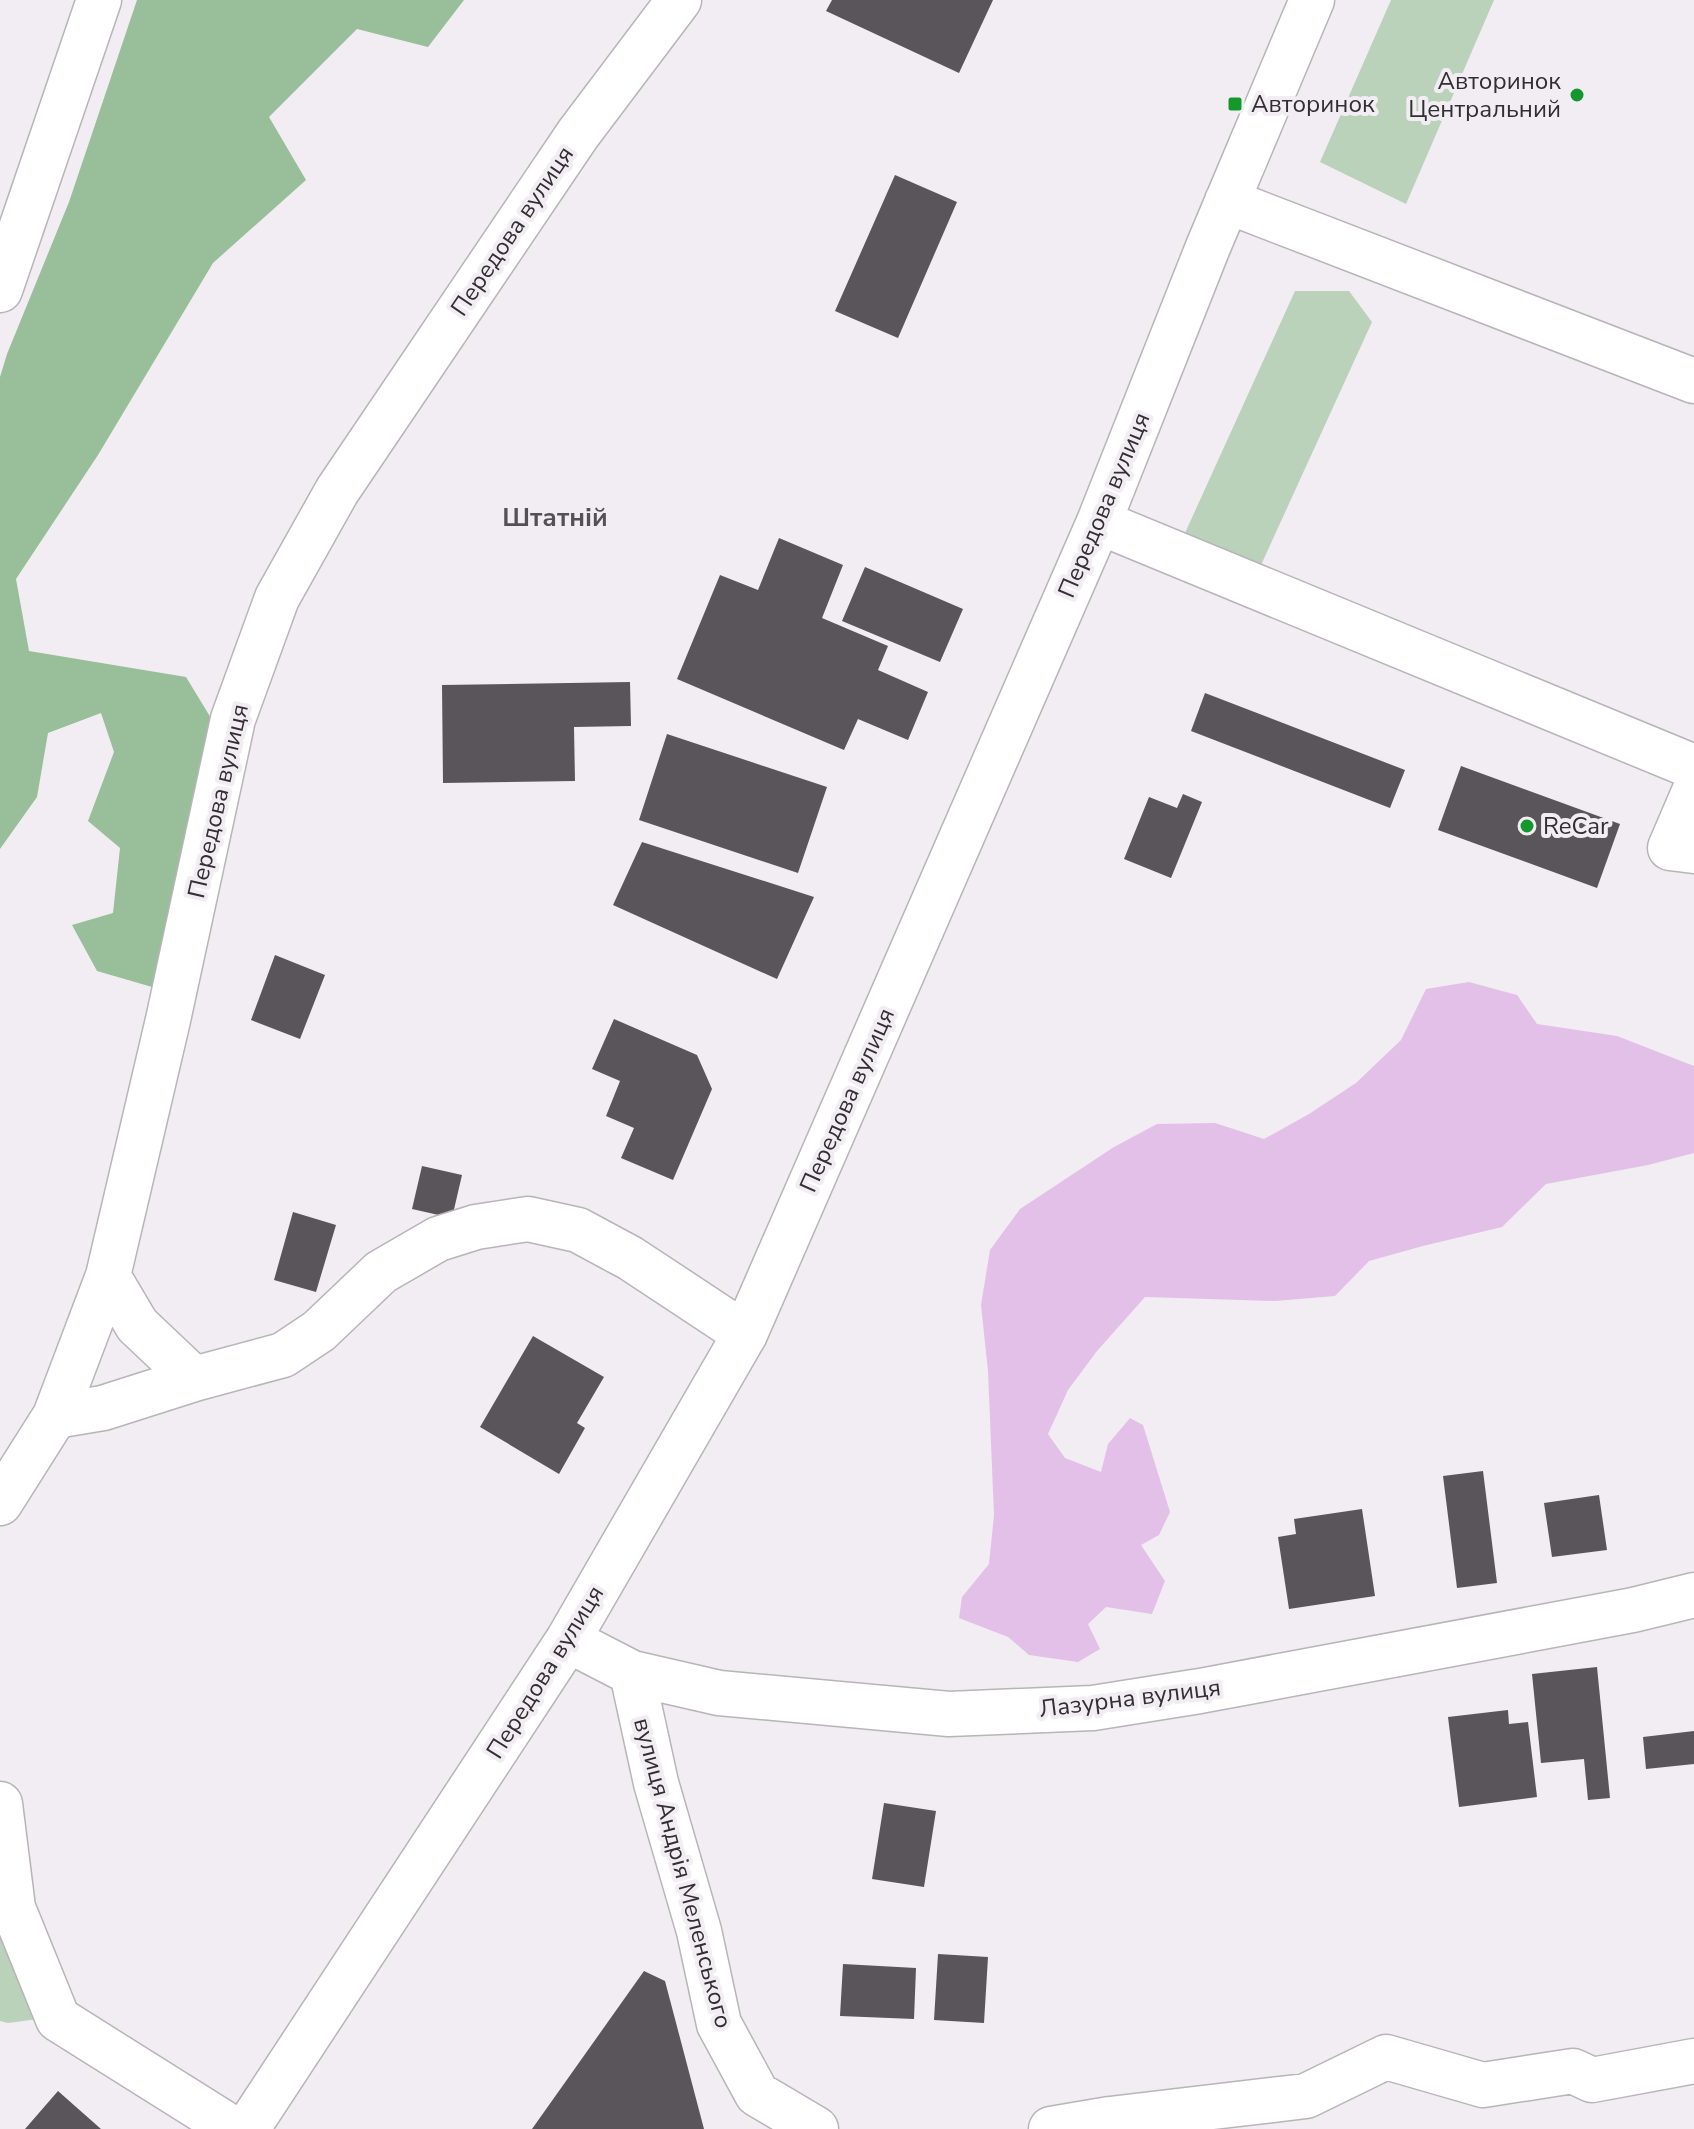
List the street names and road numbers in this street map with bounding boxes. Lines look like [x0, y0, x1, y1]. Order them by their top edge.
street label: Передова вулиця [443, 140, 581, 322]
street label: Передова вулиця [1050, 407, 1158, 603]
street label: Передова вулиця [180, 701, 256, 901]
street label: Передова вулиця [792, 1003, 902, 1197]
street label: Передова вулиця [479, 1579, 611, 1765]
street label: Лазурна вулиця [1037, 1671, 1223, 1725]
street label: вулиця Андрія Меленського [626, 1714, 740, 2032]

